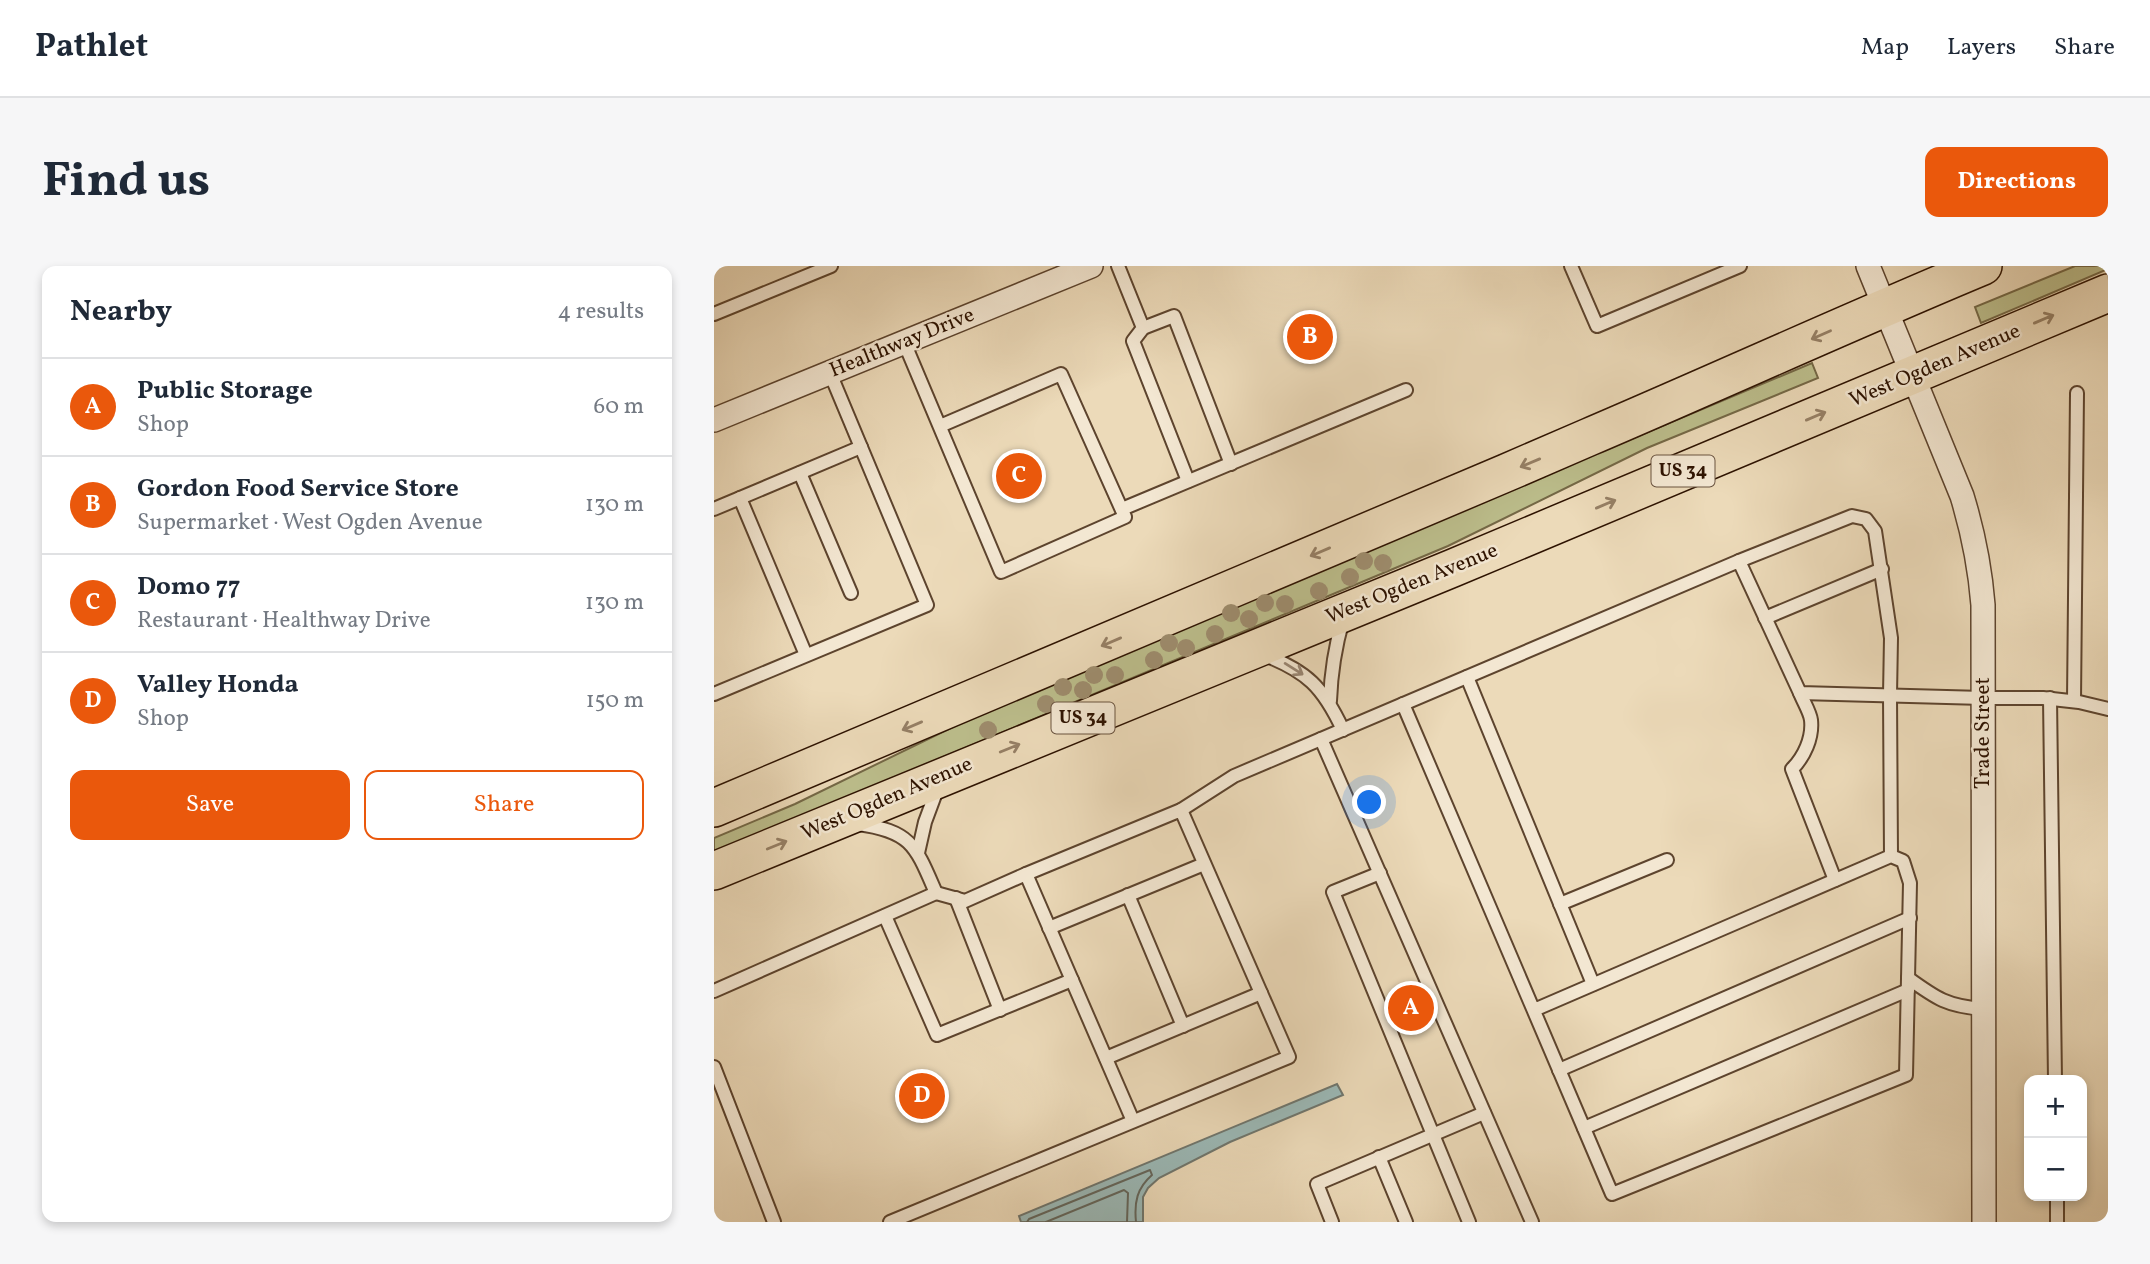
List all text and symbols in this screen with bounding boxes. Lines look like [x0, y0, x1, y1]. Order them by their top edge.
text: Pathlet [35, 25, 148, 71]
text: Map [1861, 31, 1909, 65]
text: Layers [1947, 31, 2016, 65]
text: Share [2054, 31, 2115, 65]
button: Directions [1925, 147, 2108, 217]
text: Find us [42, 148, 210, 217]
text: Nearby [70, 291, 172, 333]
text: 4 results [558, 296, 644, 328]
street label: Healthway Drive [825, 301, 979, 385]
pin: B [1287, 311, 1333, 363]
one-way arrow [2033, 312, 2055, 325]
street label: West Ogden Avenue [1845, 317, 2025, 415]
one-way arrow [1811, 329, 1832, 342]
text: Public Storage [137, 373, 313, 409]
text: A [85, 391, 101, 423]
text: 60 m [594, 391, 644, 423]
text: Shop [137, 409, 189, 441]
one-way arrow [1805, 409, 1826, 422]
pin: C [996, 450, 1042, 502]
road number: US 34 [1651, 456, 1714, 486]
one-way arrow [1519, 457, 1541, 470]
text: Gordon Food Service Store [137, 471, 459, 507]
text: B [85, 489, 101, 521]
text: 130 m [585, 489, 644, 521]
one-way arrow [1595, 496, 1616, 509]
text: Supermarket · West Ogden Avenue [137, 507, 483, 539]
street label: West Ogden Avenue [1322, 536, 1502, 632]
one-way arrow [1310, 546, 1332, 559]
text: Domo 77 [137, 569, 241, 605]
text: C [86, 587, 100, 619]
text: 130 m [585, 587, 644, 619]
text: Restaurant · Healthway Drive [137, 605, 431, 637]
one-way arrow [1101, 636, 1123, 649]
one-way arrow [1284, 661, 1303, 676]
text: Valley Honda [137, 667, 299, 703]
street label: Trade Street [1969, 677, 1998, 789]
text: D [85, 685, 101, 717]
text: 150 m [586, 685, 644, 717]
road number: US 34 [1052, 702, 1114, 733]
text: Shop [137, 703, 189, 735]
one-way arrow [901, 720, 923, 733]
one-way arrow [998, 741, 1020, 754]
street label: West Ogden Avenue [797, 750, 977, 848]
button: Save [70, 770, 350, 840]
button: Share [364, 770, 644, 840]
your location [1352, 785, 1386, 819]
one-way arrow [766, 837, 787, 850]
pin: A [1388, 982, 1434, 1034]
pin: D [899, 1070, 945, 1122]
map controls [2024, 1075, 2087, 1201]
button: + [2024, 1075, 2087, 1138]
button: − [2024, 1138, 2087, 1201]

